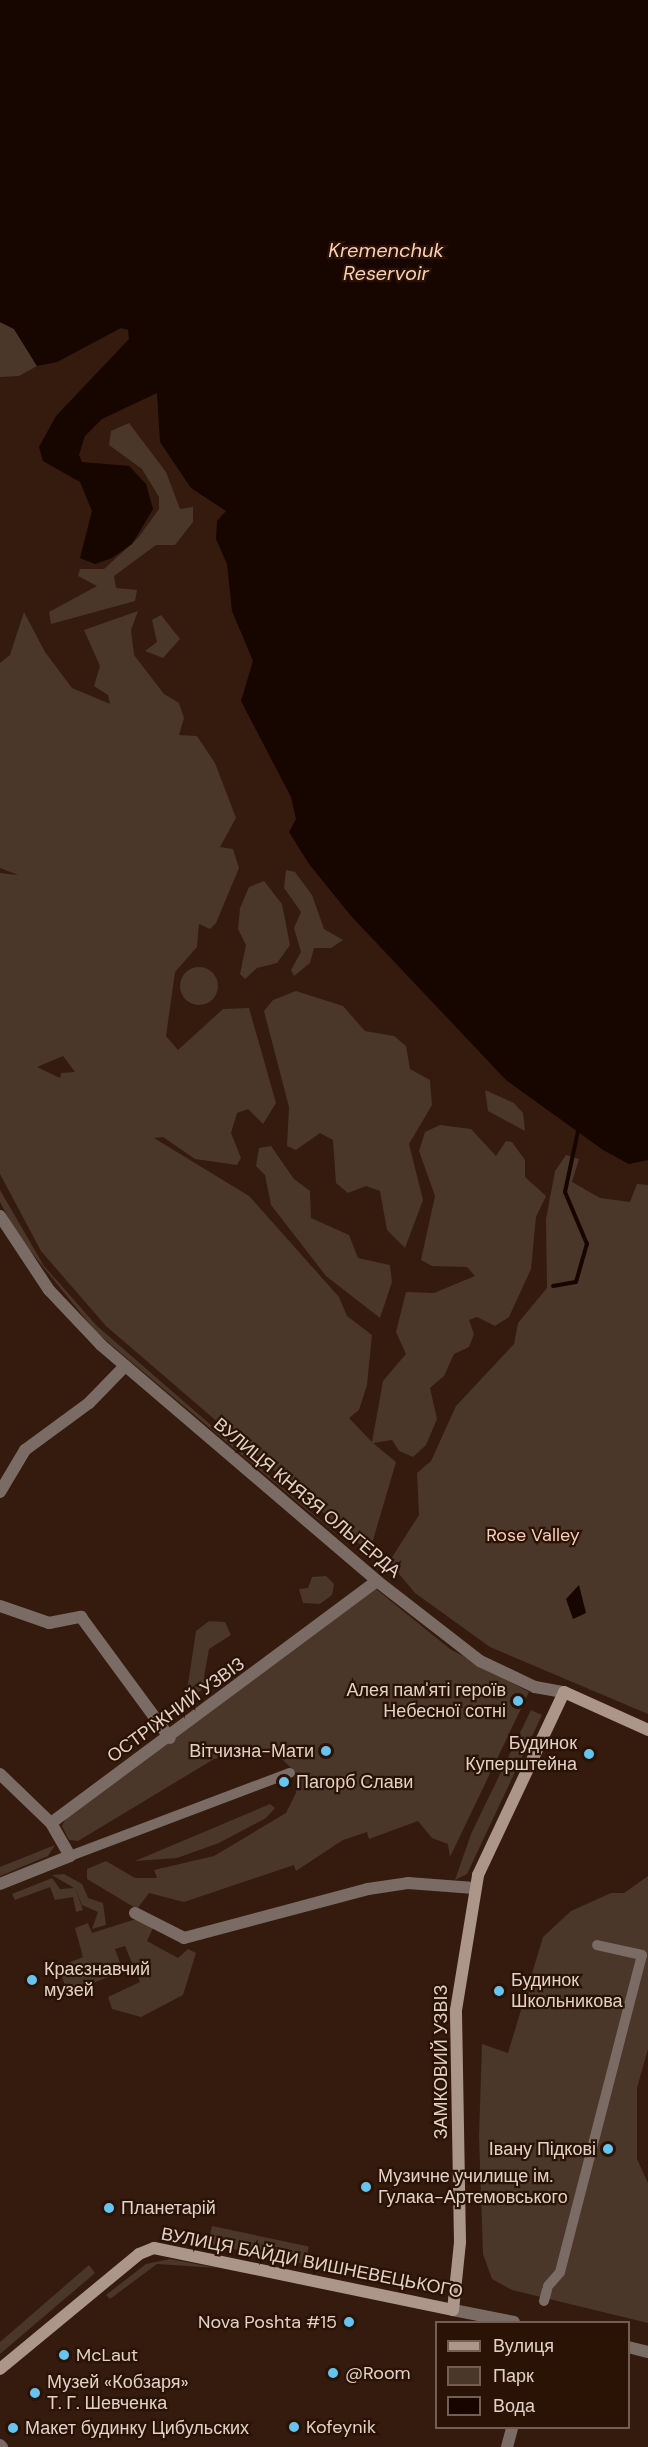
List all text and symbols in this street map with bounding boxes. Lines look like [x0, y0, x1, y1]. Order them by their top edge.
water label: Kremenchuk Reservoir [328, 239, 444, 286]
street label: ВУЛИЦЯ КНЯЗЯ ОЛЬГЕРДА [209, 1413, 405, 1583]
park label: Rose Valley [486, 1524, 580, 1546]
street label: ОСТРІЖНИЙ УЗВІЗ [103, 1653, 249, 1767]
place label: Алея пам'яті героїв Небесної сотні [346, 1680, 506, 1722]
marker: Алея пам'яті героїв Небесної сотні [511, 1694, 525, 1708]
place label: Будинок Куперштейна [465, 1733, 577, 1776]
place label: Вітчизна-Мати [189, 1740, 314, 1762]
marker: Вітчизна-Мати [319, 1744, 333, 1758]
marker: Будинок Куперштейна [582, 1747, 596, 1761]
place label: Пагорб Слави [296, 1771, 413, 1793]
marker: Пагорб Слави [277, 1775, 291, 1789]
place label: Краєзнавчий музей [44, 1959, 150, 2002]
place label: Будинок Школьникова [511, 1970, 623, 2012]
marker: Краєзнавчий музей [25, 1973, 39, 1987]
marker: Будинок Школьникова [492, 1984, 506, 1998]
street label: ЗАМКОВИЙ УЗВІЗ [430, 1985, 452, 2139]
place label: Івану Підкові [489, 2138, 596, 2160]
marker: Івану Підкові [601, 2142, 615, 2156]
place label: Музичне училище ім. Гулака-Артемовського [378, 2166, 568, 2208]
marker: Музичне училище ім. Гулака-Артемовського [359, 2180, 373, 2194]
place label: Планетарій [121, 2197, 216, 2219]
marker: Планетарій [102, 2201, 116, 2215]
street label: ВУЛИЦЯ БАЙДИ ВИШНЕВЕЦЬКОГО [159, 2223, 465, 2303]
place label: Nova Poshta #15 [198, 2311, 337, 2333]
marker: Nova Poshta #15 [342, 2315, 356, 2329]
legend [435, 2321, 630, 2429]
text: Вулиця [493, 2334, 554, 2358]
place label: McLaut [76, 2344, 138, 2366]
marker: McLaut [57, 2348, 71, 2362]
place label: @Room [345, 2362, 411, 2384]
text: Парк [493, 2364, 534, 2388]
marker: @Room [326, 2366, 340, 2380]
place label: Музей «Кобзаря» Т. Г. Шевченка [47, 2372, 189, 2414]
marker: Музей «Кобзаря» Т. Г. Шевченка [28, 2386, 42, 2400]
text: Вода [493, 2394, 535, 2418]
place label: Kofeynik [306, 2416, 376, 2438]
place label: Макет будинку Цибульских [25, 2417, 249, 2439]
marker: Kofeynik [287, 2420, 301, 2434]
marker: Макет будинку Цибульских [6, 2421, 20, 2435]

